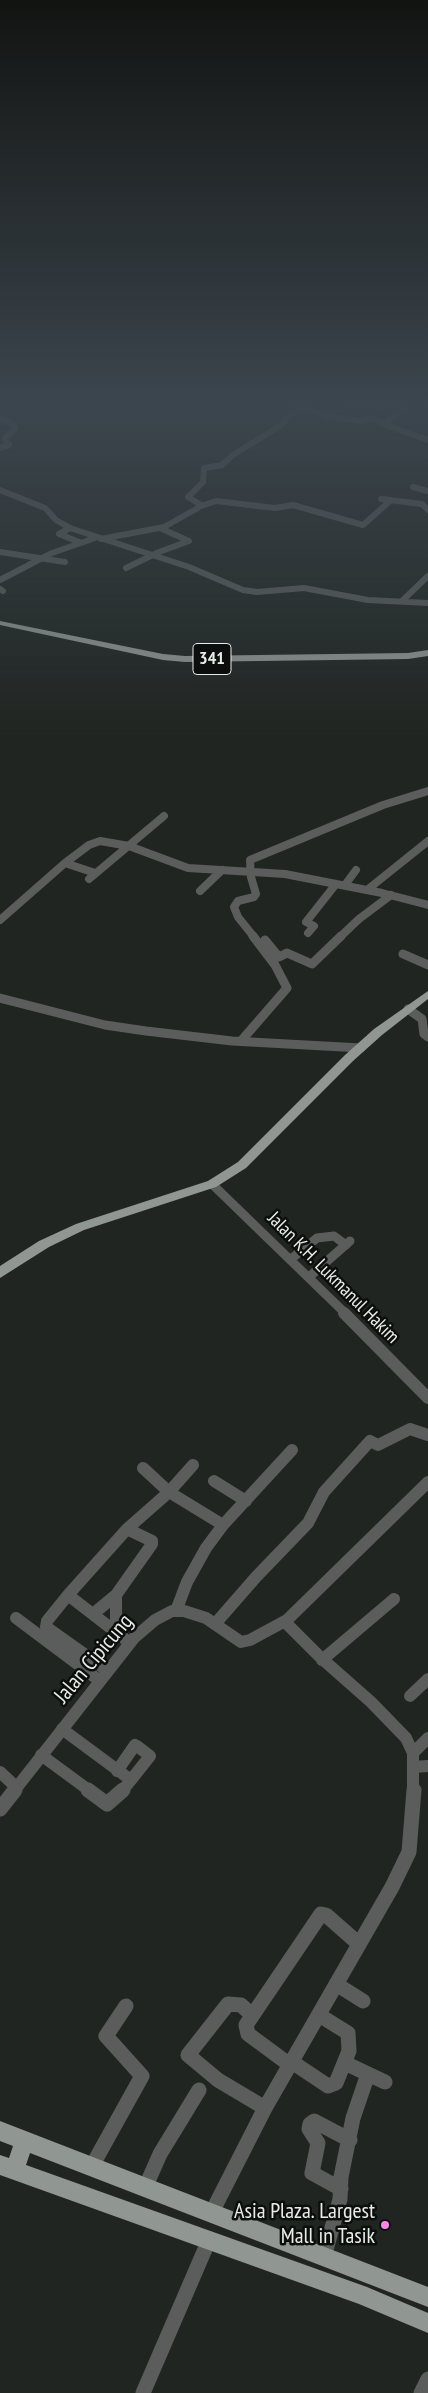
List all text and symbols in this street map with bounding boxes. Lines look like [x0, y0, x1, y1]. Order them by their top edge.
road number: 341 [193, 644, 231, 674]
street label: Jalan K.H. Lukmanul Hakim [262, 1207, 404, 1349]
street label: Jalan Cipicung [49, 1609, 139, 1709]
place label: Asia Plaza. Largest Mall in Tasik [234, 2199, 375, 2250]
marker: Asia Plaza. Largest Mall in Tasik [379, 2219, 391, 2231]

